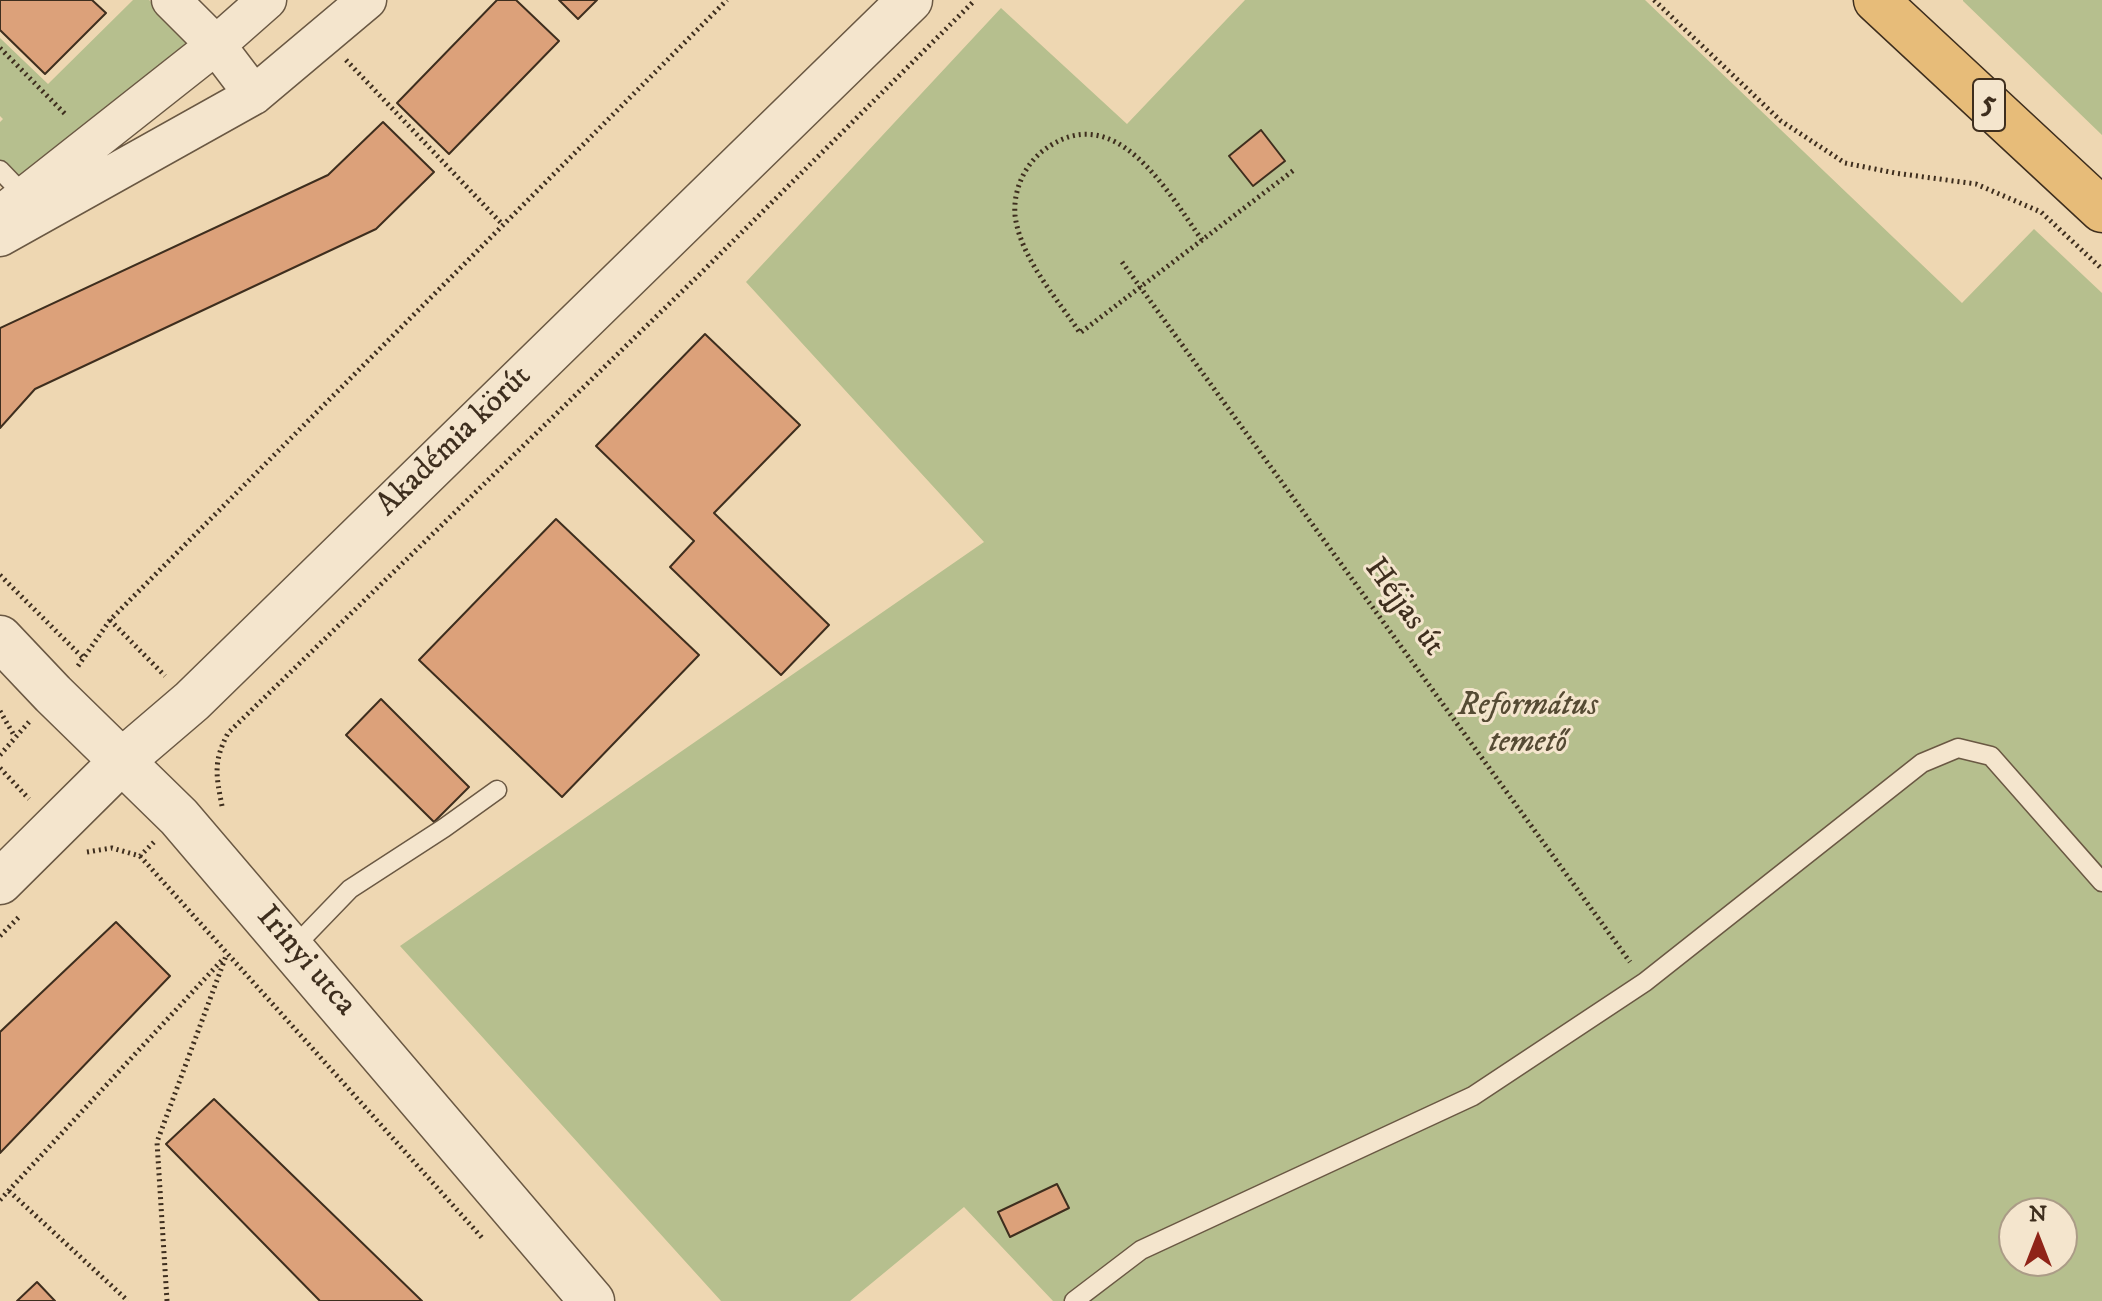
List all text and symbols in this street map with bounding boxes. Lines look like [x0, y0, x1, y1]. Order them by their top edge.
road number: 5 [1973, 79, 2005, 131]
street label: Akadémia körút [370, 359, 540, 525]
street label: Héjjas út [1355, 551, 1451, 665]
park label: Református temető [1458, 688, 1598, 763]
street label: Irinyi utca [247, 899, 363, 1025]
north arrow [1998, 1197, 2078, 1277]
text: N [2029, 1201, 2047, 1228]

